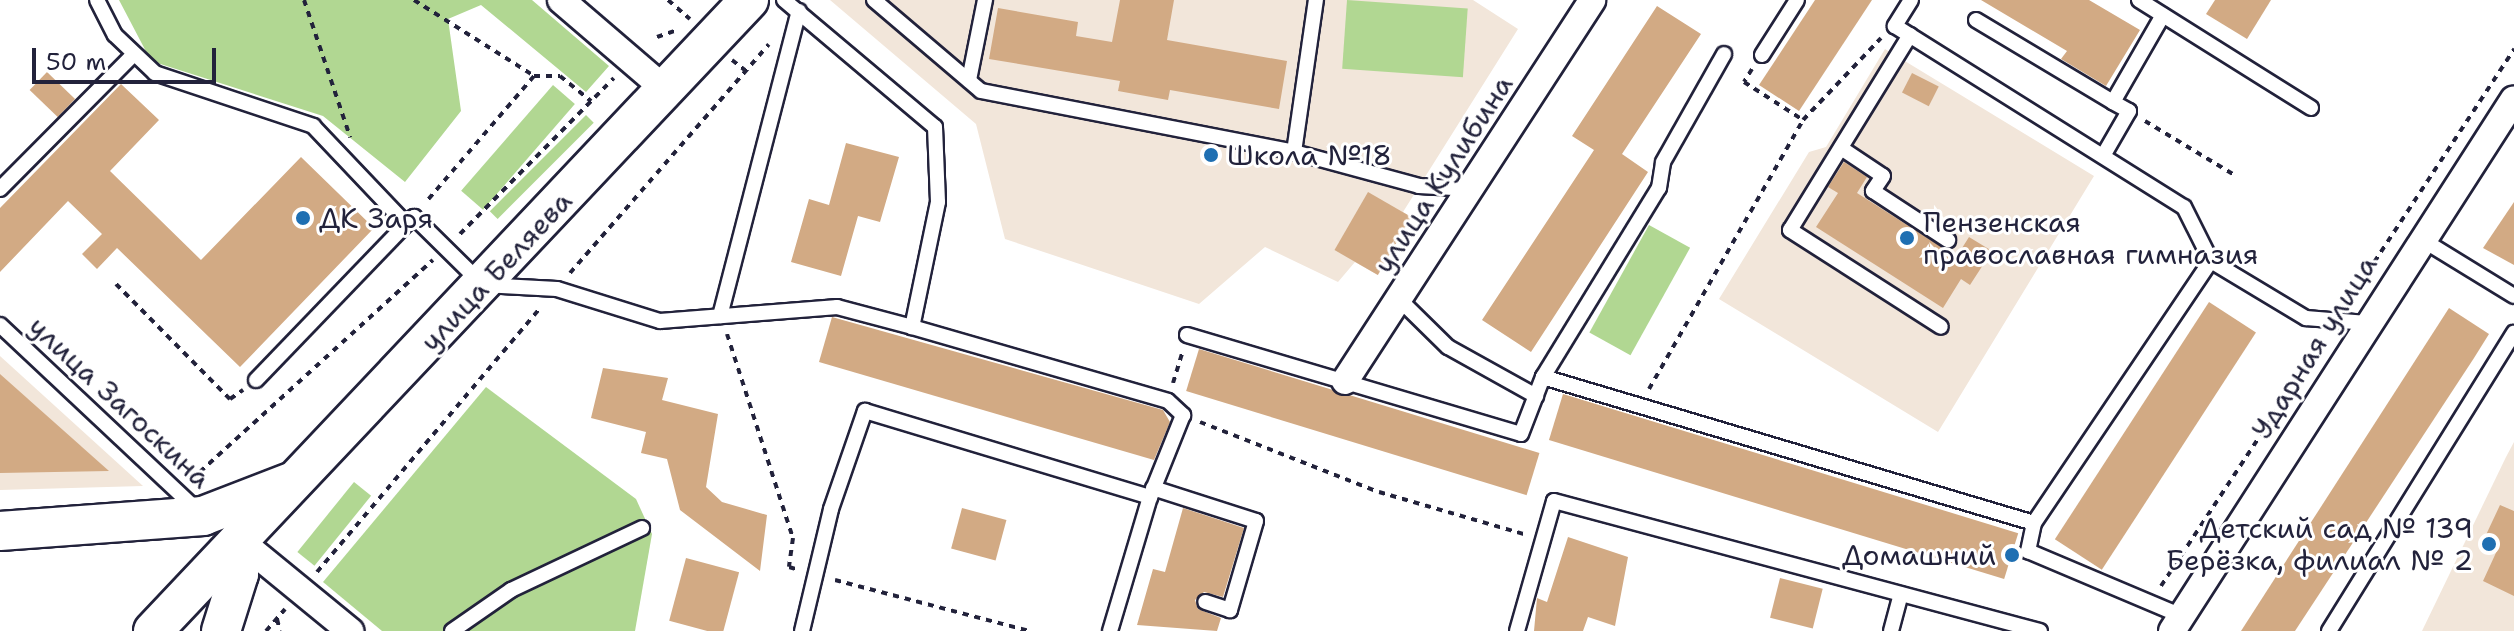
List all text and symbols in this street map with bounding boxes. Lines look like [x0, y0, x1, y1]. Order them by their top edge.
scale bar [36, 32, 220, 82]
text: 50 m [46, 46, 106, 78]
street label: улица Кулибина [1366, 69, 1520, 279]
place label: Школа №18 [1227, 138, 1392, 172]
marker: Школа №18 [1202, 146, 1220, 164]
street label: улица Беляева [413, 184, 579, 358]
place label: ДК Заря [319, 201, 433, 235]
place label: Пензенская православная гимназия [1923, 205, 2258, 271]
marker: ДК Заря [294, 209, 312, 227]
marker: Пензенская православная гимназия [1898, 229, 1916, 247]
street label: Ударная улица [2244, 249, 2384, 445]
street label: улица Загоскина [22, 309, 218, 495]
place label: Детский сад № 139 Берёзка, филиал № 2 [2166, 511, 2473, 577]
marker: Детский сад № 139 Берёзка, филиал № 2 [2480, 535, 2498, 553]
place label: Домашний [1842, 538, 1996, 572]
marker: Домашний [2003, 546, 2021, 564]

